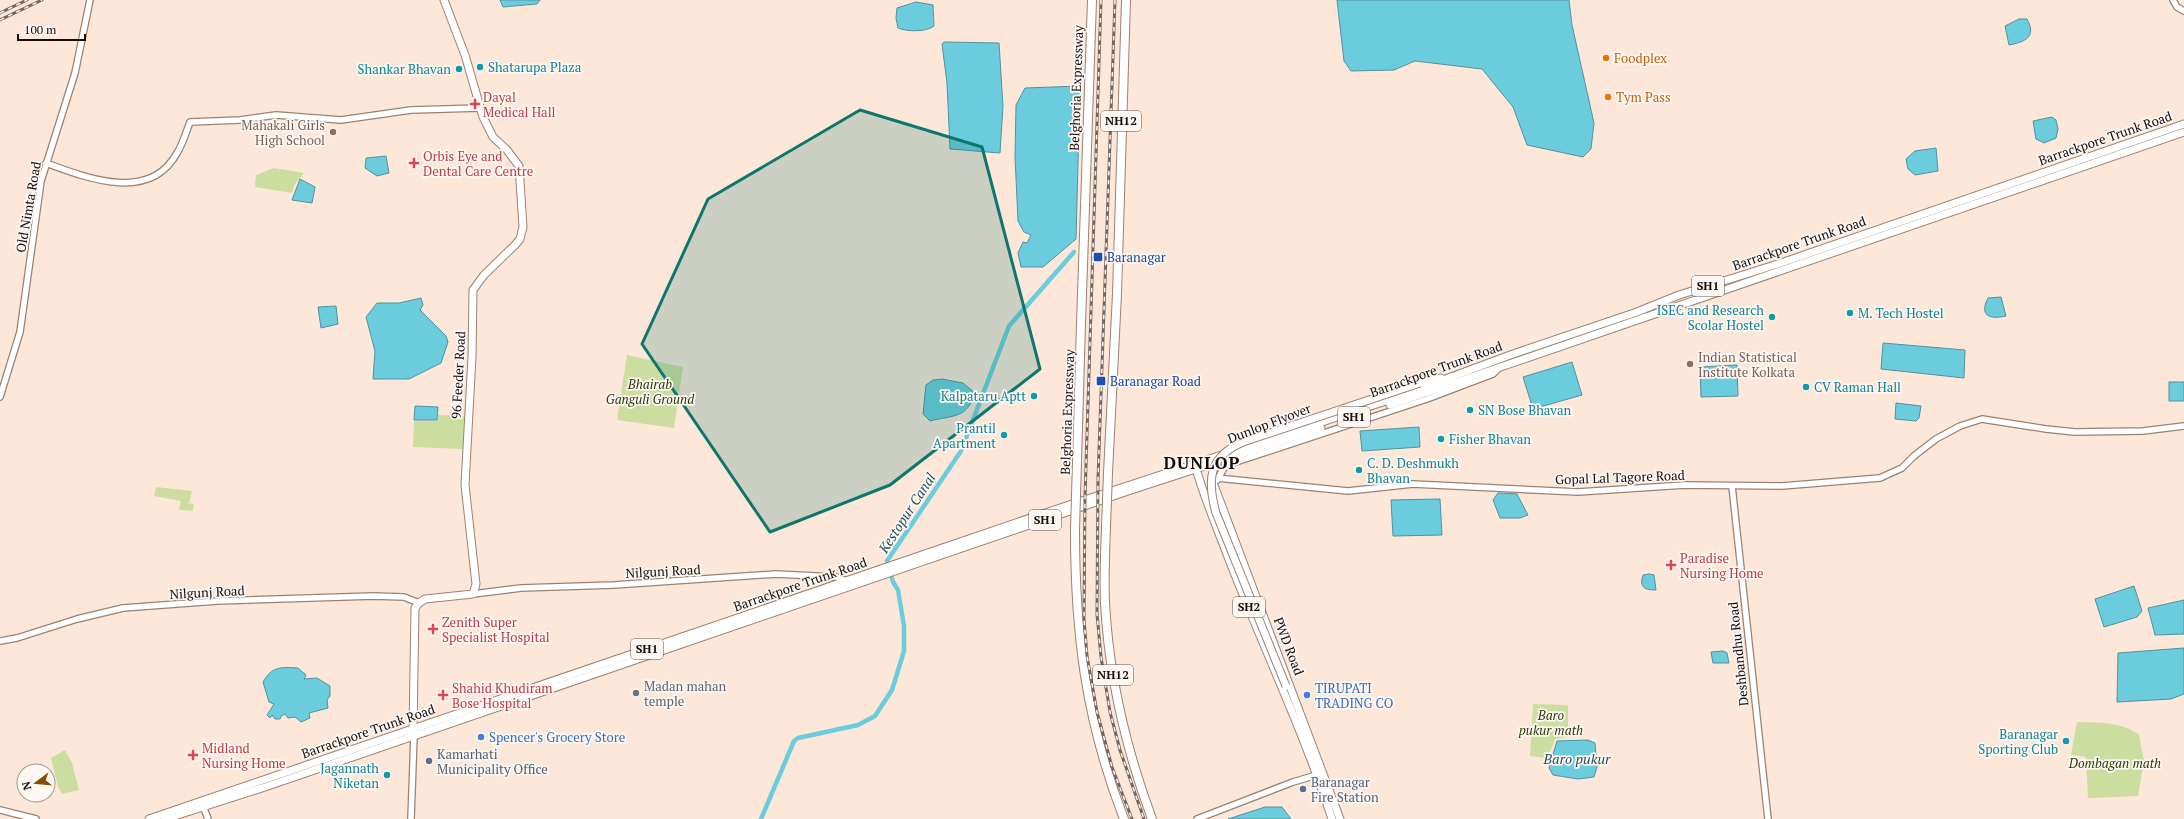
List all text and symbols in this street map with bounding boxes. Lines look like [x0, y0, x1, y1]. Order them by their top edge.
scale bar [18, 16, 85, 42]
text: 100 m [24, 22, 57, 37]
street label: Belghoria Expressway [1065, 24, 1087, 151]
place label: Foodplex [1614, 49, 1667, 67]
marker: Foodplex [1601, 53, 1611, 63]
place label: Shatarupa Plaza [488, 58, 582, 76]
place label: Shankar Bhavan [358, 60, 451, 78]
marker: Shatarupa Plaza [475, 62, 485, 72]
marker: Shankar Bhavan [454, 64, 464, 74]
place label: Dayal Medical Hall [483, 88, 556, 121]
place label: Tym Pass [1616, 88, 1671, 106]
marker: Tym Pass [1603, 92, 1613, 102]
marker: Dayal Medical Hall [470, 99, 480, 109]
street label: Barrackpore Trunk Road [2036, 107, 2174, 169]
road number: NH12 [1101, 111, 1141, 131]
place label: Mahakali Girls High School [241, 116, 325, 149]
marker: Mahakali Girls High School [328, 127, 338, 137]
place label: Orbis Eye and Dental Care Centre [423, 147, 533, 180]
marker: Orbis Eye and Dental Care Centre [408, 157, 420, 169]
street label: Old Nimta Road [11, 160, 45, 254]
street label: Barrackpore Trunk Road [1730, 212, 1868, 274]
place label: Baranagar [1107, 248, 1166, 266]
marker: Baranagar [1092, 251, 1104, 263]
road number: SH1 [1692, 276, 1724, 296]
place label: ISEC and Research Scolar Hostel [1657, 301, 1764, 334]
place label: M. Tech Hostel [1858, 304, 1944, 322]
marker: M. Tech Hostel [1845, 308, 1855, 318]
marker: ISEC and Research Scolar Hostel [1767, 312, 1777, 322]
street label: 96 Feeder Road [447, 331, 469, 419]
street label: Barrackpore Trunk Road [1367, 337, 1505, 401]
street label: Belghoria Expressway [1056, 348, 1078, 475]
place label: Indian Statistical Institute Kolkata [1698, 348, 1797, 381]
marker: Indian Statistical Institute Kolkata [1685, 359, 1695, 369]
place label: Baranagar Road [1110, 372, 1201, 390]
park label: Bhairab Ganguli Ground [606, 375, 695, 408]
marker: Baranagar Road [1095, 375, 1107, 387]
place label: CV Raman Hall [1814, 378, 1901, 396]
marker: CV Raman Hall [1801, 382, 1811, 392]
place label: Kalpataru Aptt [941, 387, 1026, 405]
marker: Kalpataru Aptt [1029, 391, 1039, 401]
street label: Dunlop Flyover [1225, 399, 1313, 447]
place label: SN Bose Bhavan [1478, 401, 1572, 419]
marker: SN Bose Bhavan [1465, 405, 1475, 415]
road number: SH1 [1338, 407, 1370, 427]
place label: Prantil Apartment [933, 419, 996, 452]
marker: Prantil Apartment [999, 430, 1009, 440]
place label: Fisher Bhavan [1449, 430, 1531, 448]
marker: Fisher Bhavan [1436, 434, 1446, 444]
district label: DUNLOP [1164, 451, 1240, 474]
place label: C. D. Deshmukh Bhavan [1367, 454, 1459, 487]
marker: C. D. Deshmukh Bhavan [1354, 465, 1364, 475]
street label: Gopal Lal Tagore Road [1555, 466, 1685, 488]
water label: Kestopur Canal [873, 469, 940, 557]
road number: SH1 [1029, 510, 1061, 530]
place label: Paradise Nursing Home [1680, 549, 1764, 582]
street label: Barrackpore Trunk Road [731, 553, 869, 615]
marker: Paradise Nursing Home [1665, 559, 1677, 571]
street label: Nilgunj Road [625, 560, 701, 582]
street label: Nilgunj Road [169, 581, 245, 603]
road number: SH2 [1233, 597, 1265, 617]
street label: Deshbandhu Road [1724, 601, 1752, 707]
place label: Zenith Super Specialist Hospital [442, 613, 550, 646]
street label: PWD Road [1270, 614, 1308, 678]
marker: Zenith Super Specialist Hospital [427, 623, 439, 635]
road number: SH1 [631, 639, 663, 659]
road number: NH12 [1093, 665, 1133, 685]
place label: Madan mahan temple [644, 677, 726, 710]
place label: Shahid Khudiram Bose Hospital [452, 679, 552, 712]
place label: TIRUPATI TRADING CO [1315, 679, 1393, 712]
marker: Madan mahan temple [631, 688, 641, 698]
marker: Shahid Khudiram Bose Hospital [437, 689, 449, 701]
marker: TIRUPATI TRADING CO [1302, 690, 1312, 700]
street label: Barrackpore Trunk Road [299, 700, 437, 762]
park label: Baro pukur math [1519, 706, 1583, 739]
place label: Baranagar Sporting Club [1978, 725, 2058, 758]
place label: Spencer's Grocery Store [489, 728, 625, 746]
marker: Spencer's Grocery Store [476, 732, 486, 742]
marker: Baranagar Sporting Club [2061, 736, 2071, 746]
place label: Midland Nursing Home [202, 739, 286, 772]
place label: Kamarhati Municipality Office [437, 745, 548, 778]
marker: Midland Nursing Home [187, 749, 199, 761]
water label: Baro pukur [1543, 749, 1611, 768]
park label: Dombagan math [2068, 754, 2161, 772]
marker: Kamarhati Municipality Office [424, 756, 434, 766]
place label: Jagannath Niketan [320, 759, 379, 792]
north arrow [16, 763, 56, 803]
marker: Jagannath Niketan [382, 770, 392, 780]
place label: Baranagar Fire Station [1311, 773, 1379, 806]
text: N [18, 779, 34, 792]
marker: Baranagar Fire Station [1298, 784, 1308, 794]

